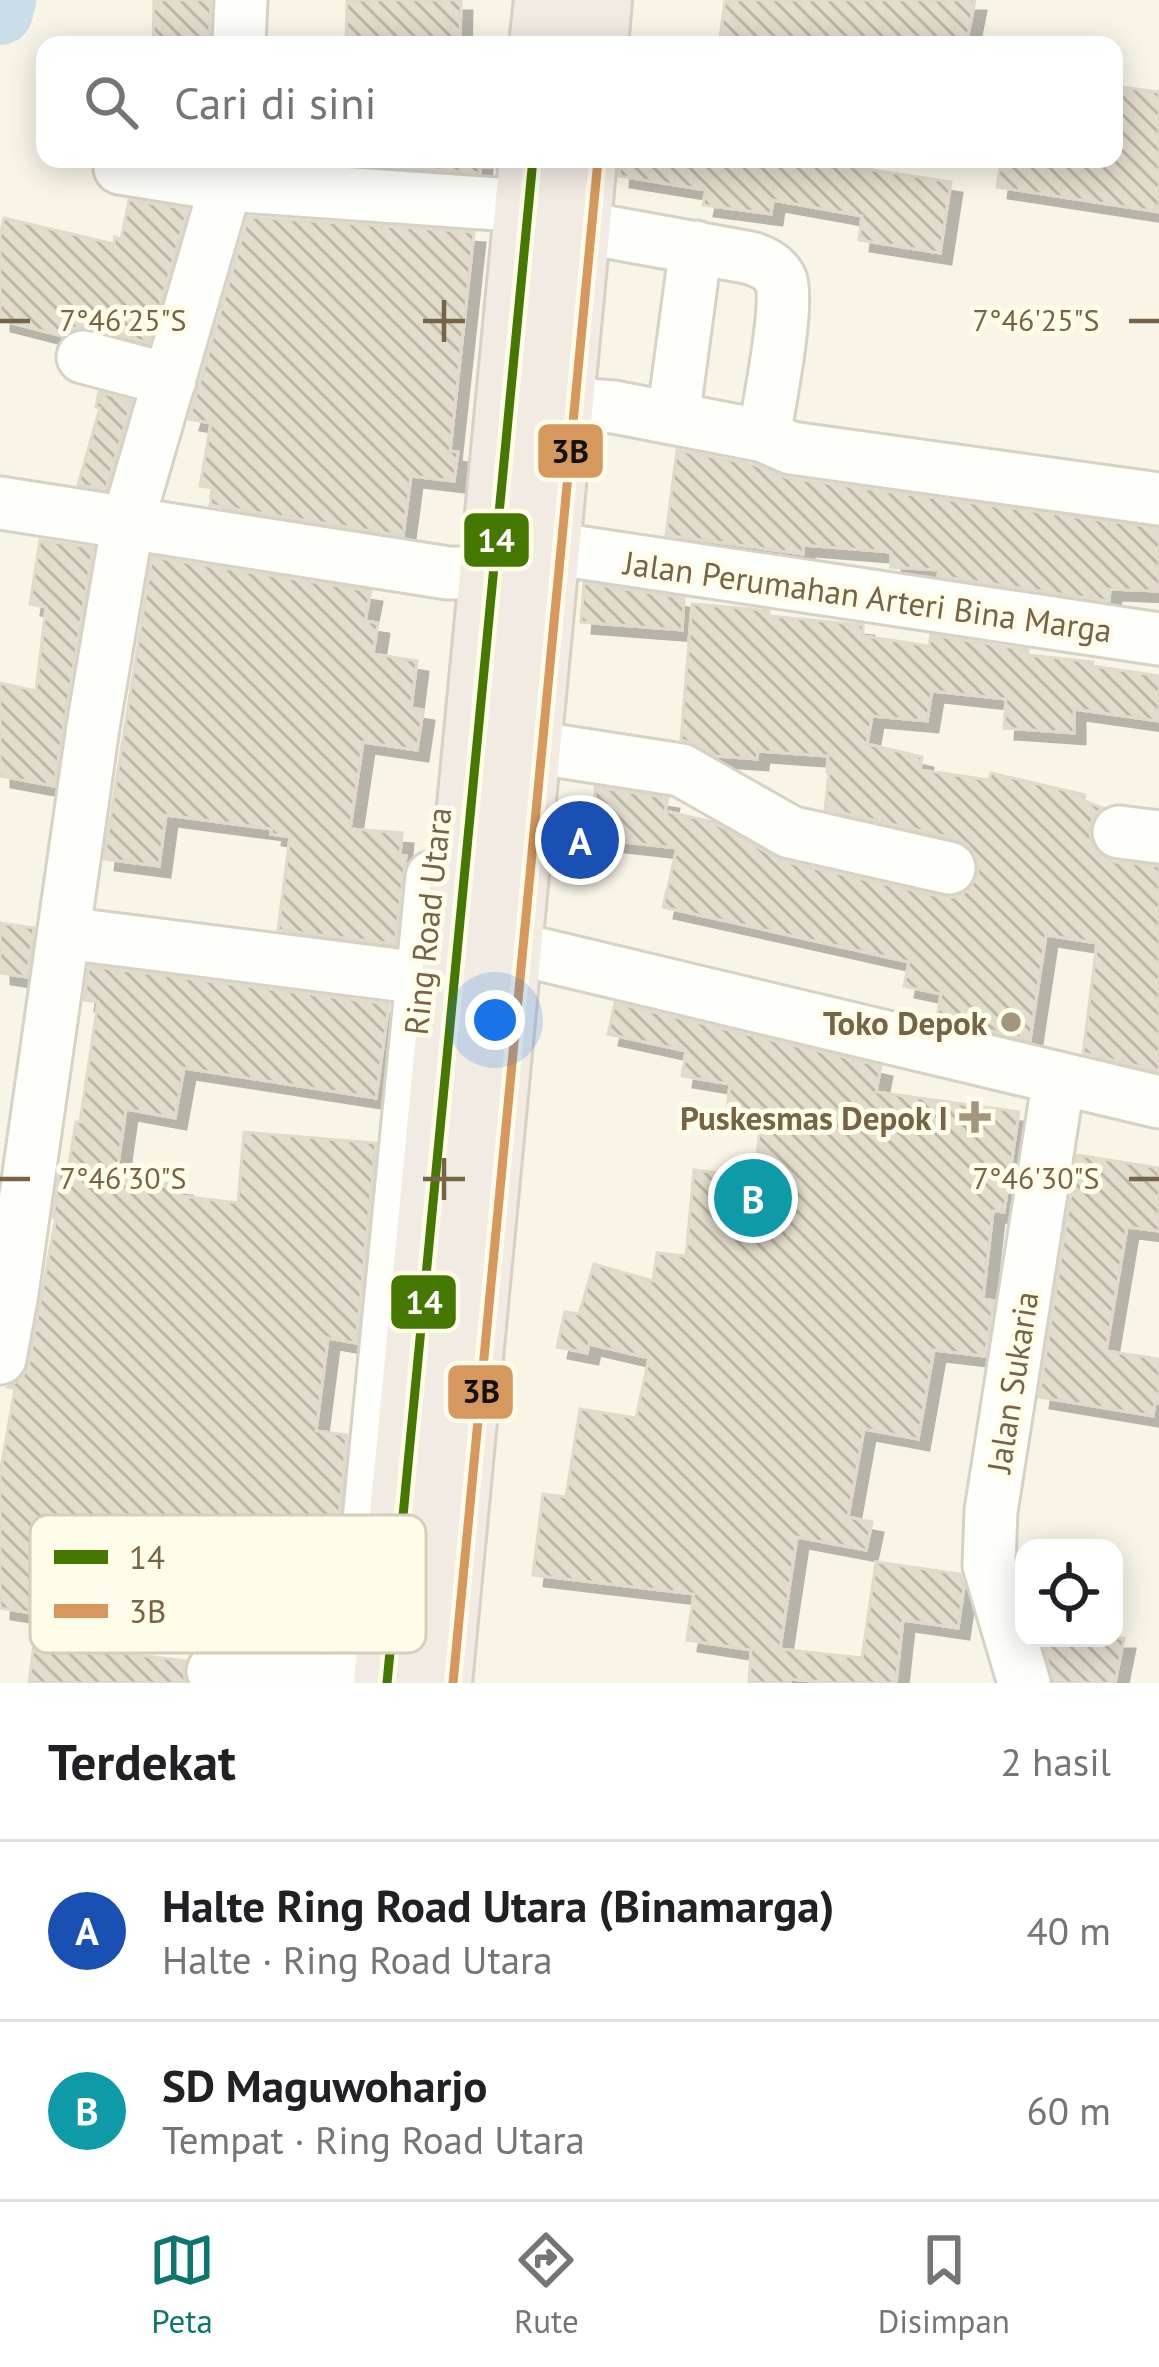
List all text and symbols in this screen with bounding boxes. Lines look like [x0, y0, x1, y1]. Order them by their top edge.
search box [36, 36, 1123, 168]
icon: search [78, 69, 144, 135]
text: Cari di sini [174, 73, 377, 131]
text: 7°46'25"S [59, 300, 187, 339]
text: 7°46'25"S [972, 300, 1100, 339]
line badge: 3B [536, 422, 605, 480]
text: 3B [551, 429, 589, 472]
line badge: 14 [462, 511, 531, 569]
text: 14 [477, 518, 515, 561]
street label: Jalan Perumahan Arteri Bina Marga [619, 540, 1115, 652]
pin: A [541, 795, 619, 885]
street label: Ring Road Utara [394, 805, 460, 1037]
your location [465, 990, 525, 1050]
place label: Toko Depok [823, 1001, 988, 1044]
marker: Toko Depok [998, 1009, 1024, 1035]
place label: Puskesmas Depok I [680, 1096, 948, 1139]
marker: Puskesmas Depok I [959, 1101, 991, 1133]
pin: B [714, 1153, 792, 1243]
text: 7°46'30"S [59, 1158, 187, 1197]
text: 7°46'30"S [972, 1158, 1100, 1197]
line badge: 14 [389, 1273, 458, 1331]
text: 14 [405, 1280, 443, 1323]
street label: Jalan Sukaria [976, 1288, 1048, 1478]
line badge: 3B [446, 1363, 515, 1421]
text: 3B [462, 1369, 500, 1412]
legend [30, 1515, 426, 1653]
text: 14 [129, 1535, 165, 1578]
map controls [1015, 1539, 1123, 1647]
button: locate [1015, 1539, 1123, 1647]
text: 3B [129, 1589, 166, 1632]
text: Terdekat [48, 1728, 236, 1794]
text: 2 hasil [1000, 1736, 1111, 1787]
text: Halte Ring Road Utara (Binamarga) [162, 1876, 834, 1934]
text: A [75, 1905, 99, 1956]
text: 40 m [1026, 1905, 1111, 1956]
text: Halte · Ring Road Utara [162, 1934, 553, 1985]
text: SD Maguwoharjo [162, 2056, 488, 2114]
text: B [75, 2085, 99, 2136]
text: 60 m [1026, 2085, 1111, 2136]
text: Tempat · Ring Road Utara [162, 2114, 585, 2165]
tab: Peta [149, 2227, 215, 2342]
tab: Rute [513, 2227, 579, 2342]
tab: Disimpan [878, 2227, 1010, 2342]

